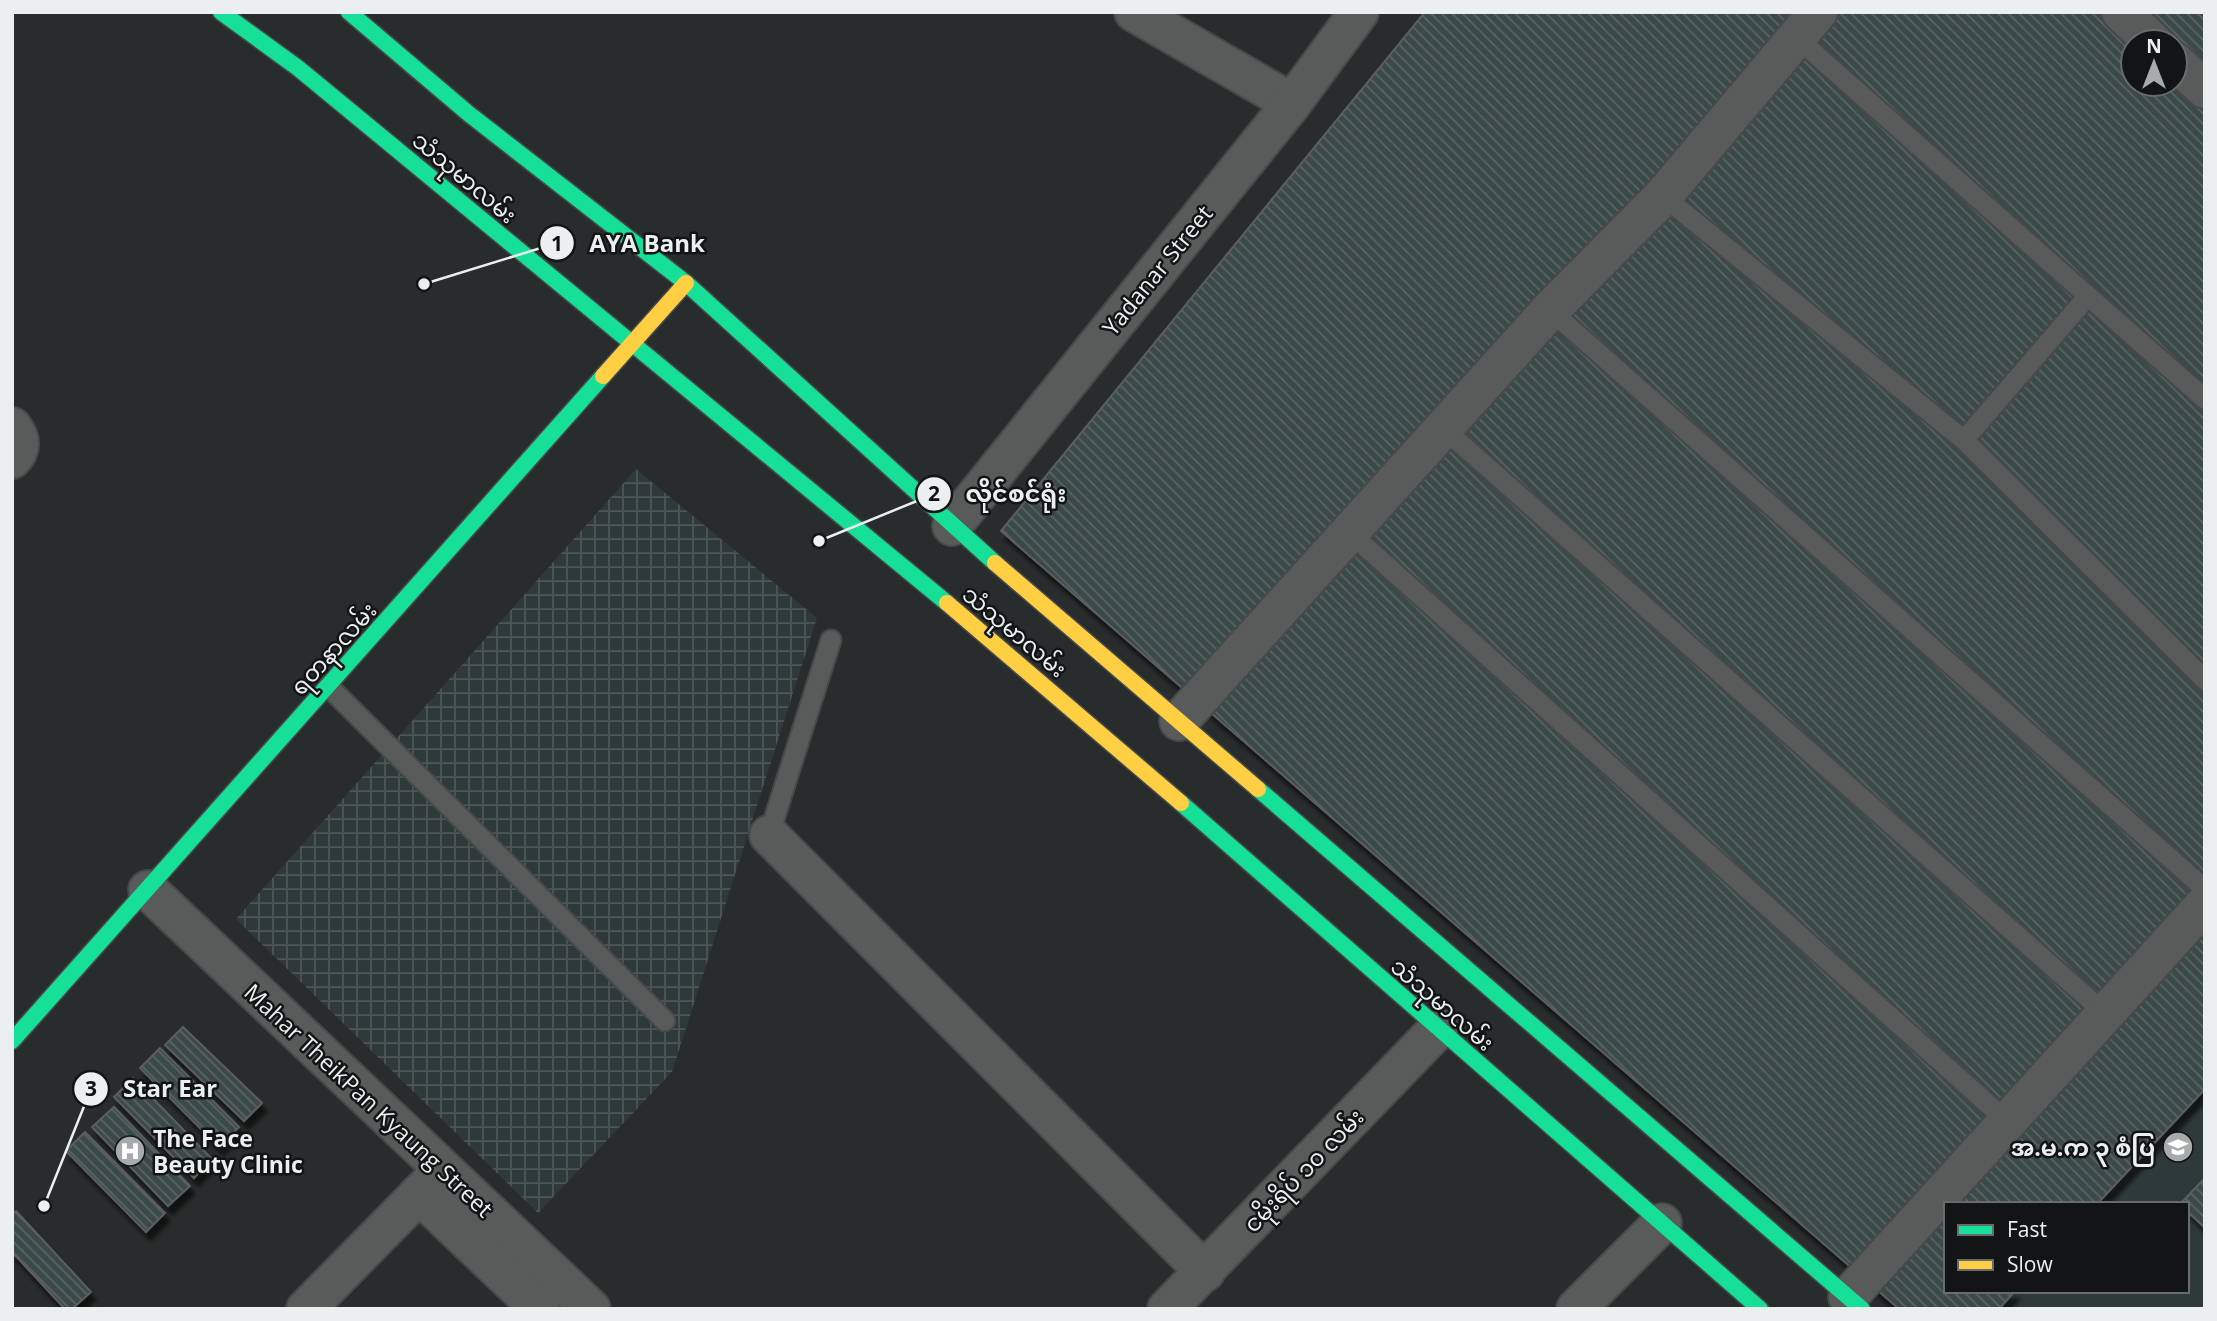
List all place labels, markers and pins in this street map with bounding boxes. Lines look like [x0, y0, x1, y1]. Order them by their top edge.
callout: AYA Bank [540, 221, 719, 266]
callout: လိုင်စင်ရုံး [916, 471, 1080, 516]
callout: Star Ear [74, 1066, 231, 1111]
place label: The Face Beauty Clinic [153, 1122, 303, 1180]
school or university icon: အ.မ.က ၃ စံပြ [2161, 1130, 2195, 1164]
place label: အ.မ.က ၃ စံပြ [2011, 1131, 2155, 1167]
hospital icon: The Face Beauty Clinic [113, 1134, 147, 1168]

